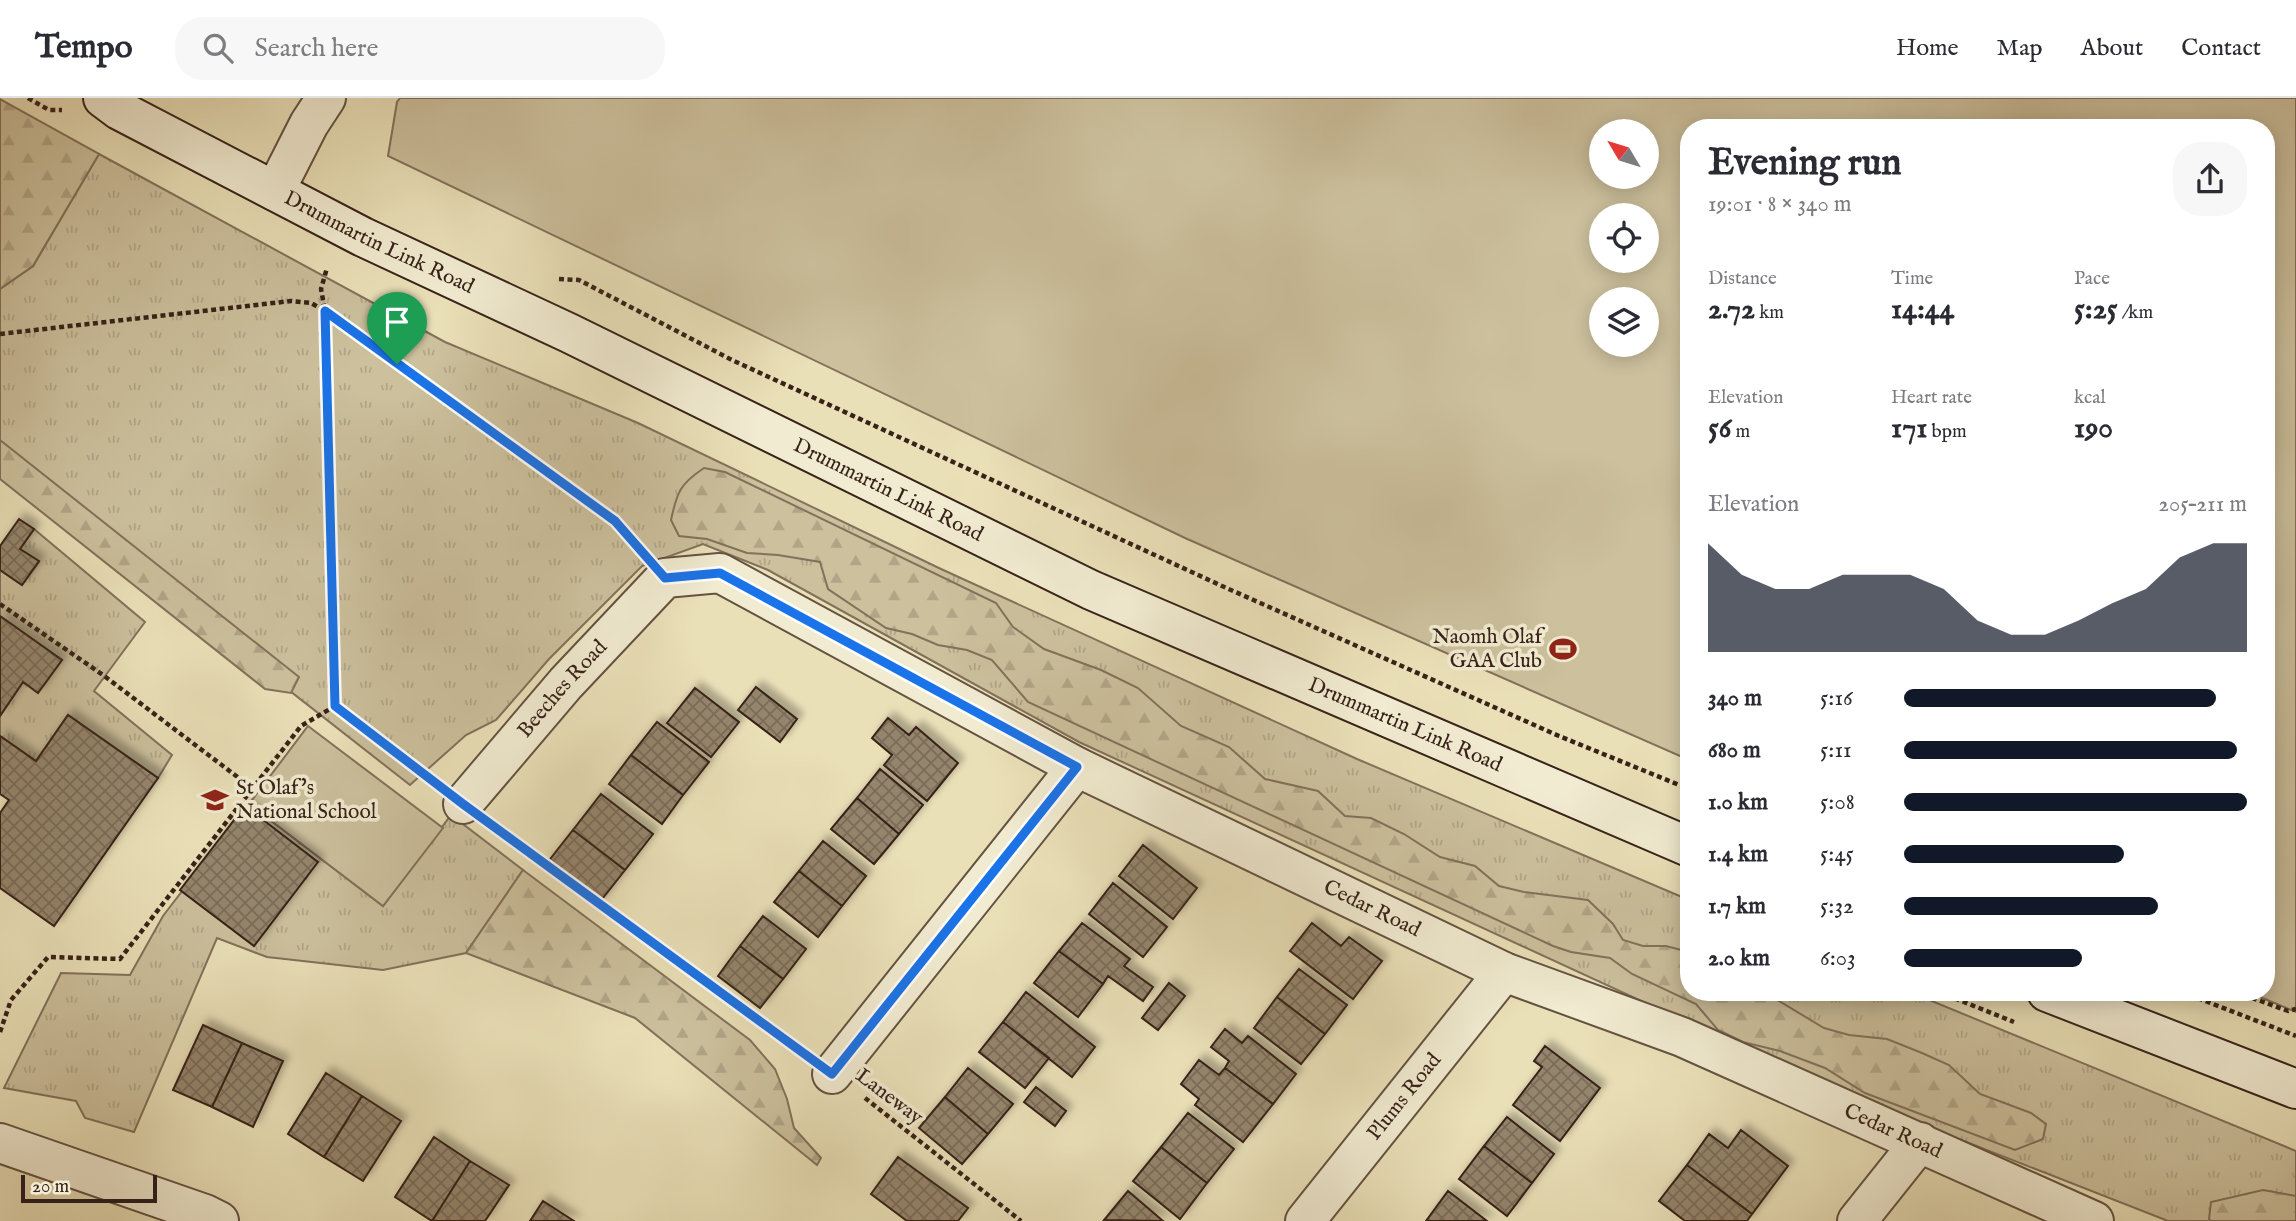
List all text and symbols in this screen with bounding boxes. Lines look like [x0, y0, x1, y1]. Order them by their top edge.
search box [175, 17, 665, 80]
text: Tempo [35, 27, 133, 69]
icon: search [199, 29, 237, 67]
text: Search here [255, 32, 378, 65]
text: Home [1896, 33, 1959, 64]
text: Map [1997, 33, 2043, 64]
text: About [2081, 33, 2143, 64]
text: Contact [2181, 33, 2261, 64]
north arrow [1589, 119, 1659, 189]
map controls [1589, 119, 1659, 357]
text: Evening run [1708, 140, 1902, 188]
button: share [2173, 142, 2247, 216]
street label: Drummartin Link Road [279, 185, 479, 301]
text: 19:01 · 8 × 340 m [1708, 190, 1851, 219]
button: locate [1589, 203, 1659, 273]
text: Distance [1708, 267, 1777, 291]
text: Time [1891, 267, 1933, 291]
text: Pace [2074, 267, 2110, 291]
button: layers [1589, 287, 1659, 357]
text: 2.72 [1708, 291, 1755, 329]
text: 14:44 [1891, 291, 1954, 329]
text: 5:25 [2074, 291, 2118, 329]
pin [367, 292, 427, 364]
text: km [1755, 301, 1784, 325]
text: /km [2118, 301, 2153, 325]
icon: arrive [378, 303, 416, 341]
text: Elevation [1708, 386, 1783, 410]
text: Heart rate [1891, 386, 1972, 410]
text: kcal [2074, 386, 2106, 410]
text: 56 [1708, 410, 1731, 448]
text: 171 [1891, 410, 1927, 448]
text: 190 [2074, 410, 2113, 448]
text: m [1731, 420, 1750, 444]
text: bpm [1927, 420, 1967, 444]
street label: Drummartin Link Road [789, 432, 988, 549]
text: Elevation [1708, 490, 1799, 519]
text: 205–211 m [2158, 490, 2247, 519]
place label: Naomh Olaf GAA Club [1432, 624, 1545, 675]
street label: Beeches Road [512, 634, 614, 744]
sports icon: Naomh Olaf GAA Club [1548, 634, 1578, 664]
street label: Drummartin Link Road [1304, 671, 1507, 779]
text: 340 m [1708, 684, 1762, 713]
text: 5:16 [1820, 684, 1853, 713]
text: 680 m [1708, 736, 1761, 765]
text: 5:11 [1820, 736, 1852, 765]
place label: St Olaf's National School [236, 775, 377, 826]
school or university icon: St Olaf's National School [200, 785, 230, 815]
text: 1.0 km [1708, 788, 1768, 817]
text: 5:08 [1820, 788, 1855, 817]
text: 1.4 km [1708, 840, 1768, 869]
text: 5:45 [1820, 840, 1854, 869]
street label: Cedar Road [1319, 874, 1426, 944]
text: 1.7 km [1708, 892, 1766, 921]
text: 5:32 [1820, 892, 1854, 921]
text: 2.0 km [1708, 944, 1770, 973]
text: 6:03 [1820, 944, 1856, 973]
street label: Plums Road [1361, 1047, 1448, 1146]
street label: Laneway [850, 1063, 929, 1132]
street label: Cedar Road [1840, 1098, 1947, 1165]
scale bar [21, 1172, 158, 1204]
text: 20 m [32, 1175, 69, 1199]

